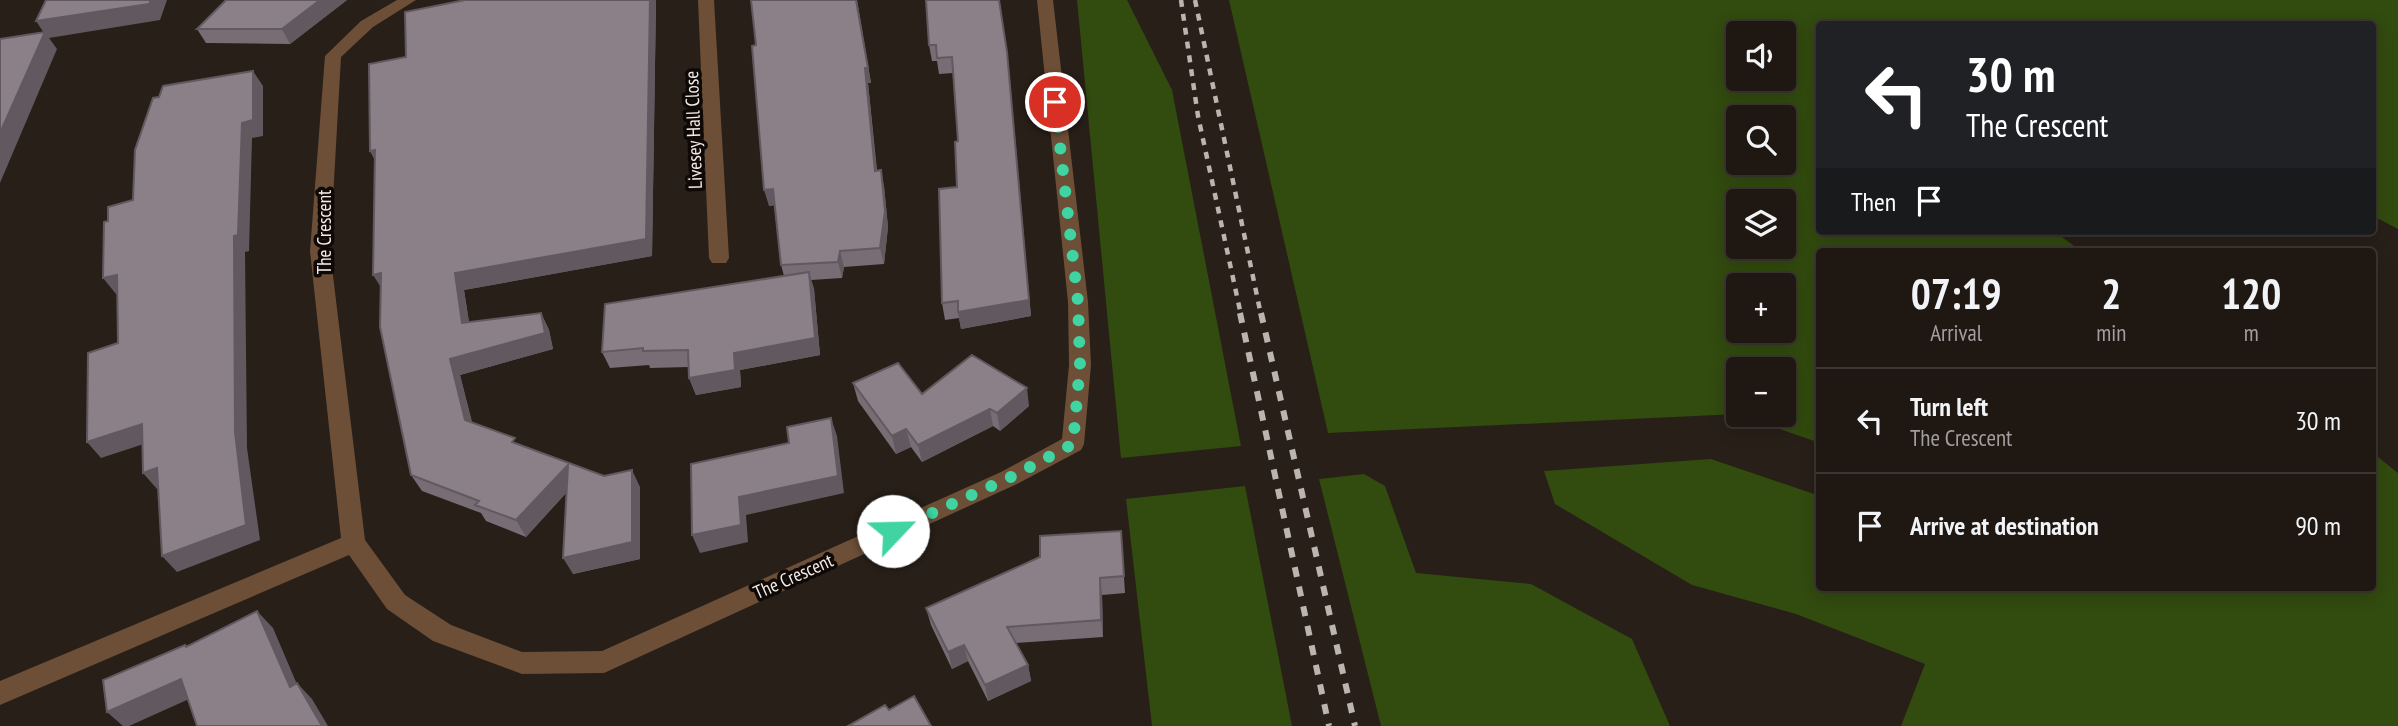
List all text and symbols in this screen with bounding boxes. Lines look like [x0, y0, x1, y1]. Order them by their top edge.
map controls [1726, 21, 1796, 427]
button: sound [1726, 21, 1796, 91]
text: 30 m [1966, 42, 2055, 106]
icon: left [1851, 49, 1942, 140]
street label: Livesey Hall Close [679, 70, 707, 189]
pin [1025, 72, 1085, 132]
icon: arrive [1036, 83, 1074, 121]
text: The Crescent [1966, 104, 2108, 146]
button: search [1726, 105, 1796, 175]
icon: arrive [1910, 182, 1948, 220]
text: Then [1851, 185, 1896, 218]
street label: The Crescent [312, 189, 336, 274]
button: layers [1726, 189, 1796, 259]
text: 07:19 [1911, 266, 2002, 321]
text: 2 [2101, 266, 2121, 321]
text: 120 [2221, 266, 2281, 321]
button: + [1726, 273, 1796, 343]
text: Arrival [1930, 318, 1982, 347]
text: min [2096, 318, 2126, 347]
text: m [2244, 318, 2259, 347]
button: − [1726, 357, 1796, 427]
text: Turn left [1910, 390, 1988, 423]
icon: left [1851, 402, 1889, 440]
text: 30 m [2295, 404, 2341, 437]
text: The Crescent [1910, 423, 2012, 452]
position arrow [856, 494, 930, 568]
icon: arrive [1851, 507, 1889, 545]
text: Arrive at destination [1910, 509, 2099, 542]
text: 90 m [2295, 509, 2341, 542]
street label: The Crescent [750, 548, 837, 604]

